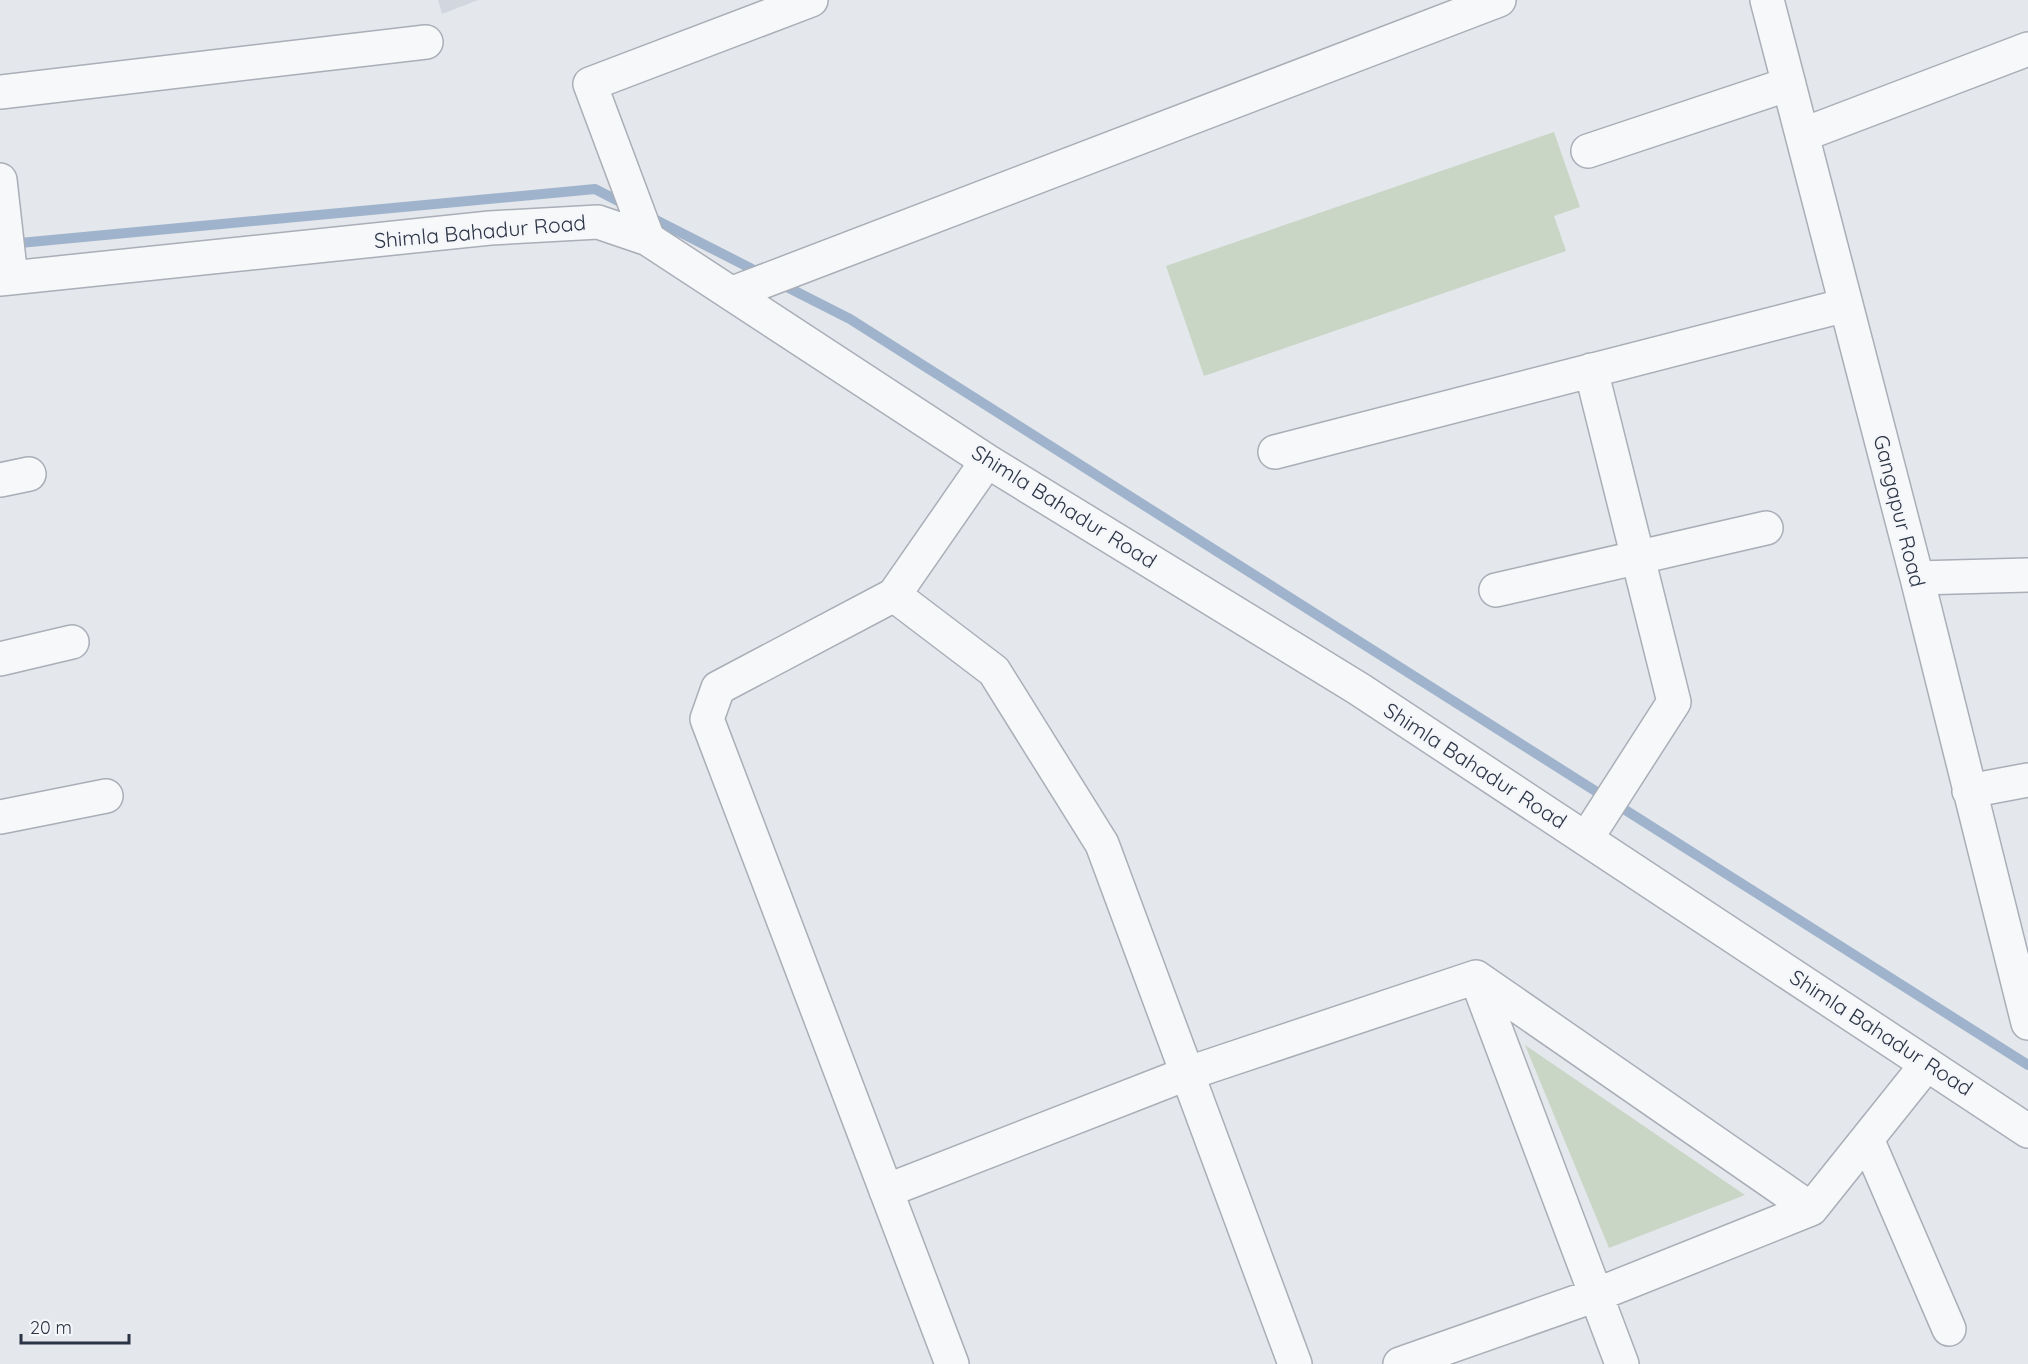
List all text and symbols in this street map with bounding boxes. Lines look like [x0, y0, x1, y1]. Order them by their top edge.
street label: Shimla Bahadur Road [373, 209, 587, 253]
street label: Gangapur Road [1868, 432, 1931, 590]
street label: Shimla Bahadur Road [967, 439, 1162, 574]
street label: Shimla Bahadur Road [1379, 696, 1572, 834]
street label: Shimla Bahadur Road [1785, 963, 1978, 1101]
scale bar [21, 1307, 129, 1345]
text: 20 m [30, 1316, 72, 1339]

